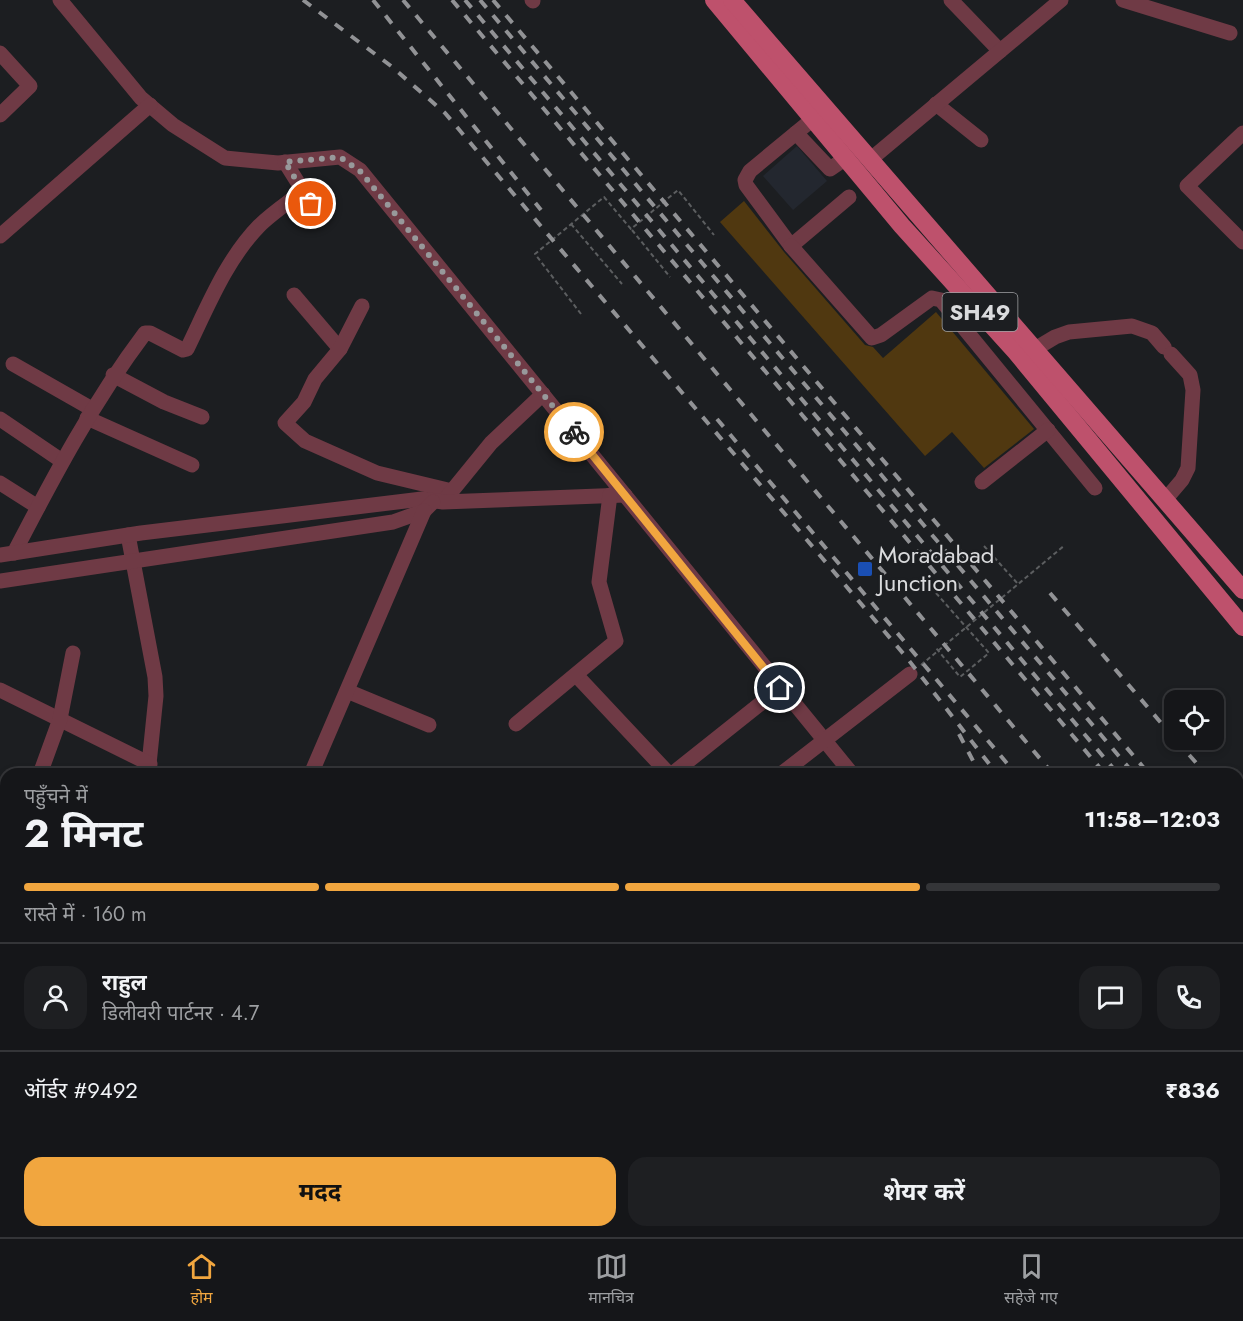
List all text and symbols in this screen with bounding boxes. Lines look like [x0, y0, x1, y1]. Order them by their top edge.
pin [285, 178, 336, 229]
icon: bag [294, 187, 327, 220]
road number: SH49 [942, 293, 1018, 331]
courier [544, 402, 604, 462]
icon: bike [558, 416, 591, 449]
place label: Moradabad Junction [875, 537, 994, 600]
marker: Moradabad Junction [856, 560, 874, 578]
pin [754, 662, 805, 713]
icon: home [763, 671, 796, 704]
map controls [1164, 690, 1224, 750]
button: locate [1164, 690, 1224, 750]
text: पहुँचने में [24, 782, 88, 811]
text: 11:58–12:03 [1084, 803, 1220, 835]
text: 2 मिनट [24, 805, 143, 862]
text: रास्ते में · 160 m [24, 900, 147, 929]
button: person [24, 966, 87, 1029]
text: राहुल [102, 966, 147, 998]
button: chat [1079, 966, 1142, 1029]
button: phone [1157, 966, 1220, 1029]
text: डिलीवरी पार्टनर · 4.7 [102, 999, 259, 1028]
text: ऑर्डर #9492 [24, 1074, 138, 1106]
text: ₹836 [1165, 1074, 1220, 1106]
button: मदद [24, 1157, 616, 1226]
button: शेयर करें [628, 1157, 1220, 1226]
tab: होम [185, 1250, 218, 1310]
tab: मानचित्र [588, 1250, 634, 1310]
tab: सहेजे गए [1004, 1250, 1058, 1310]

